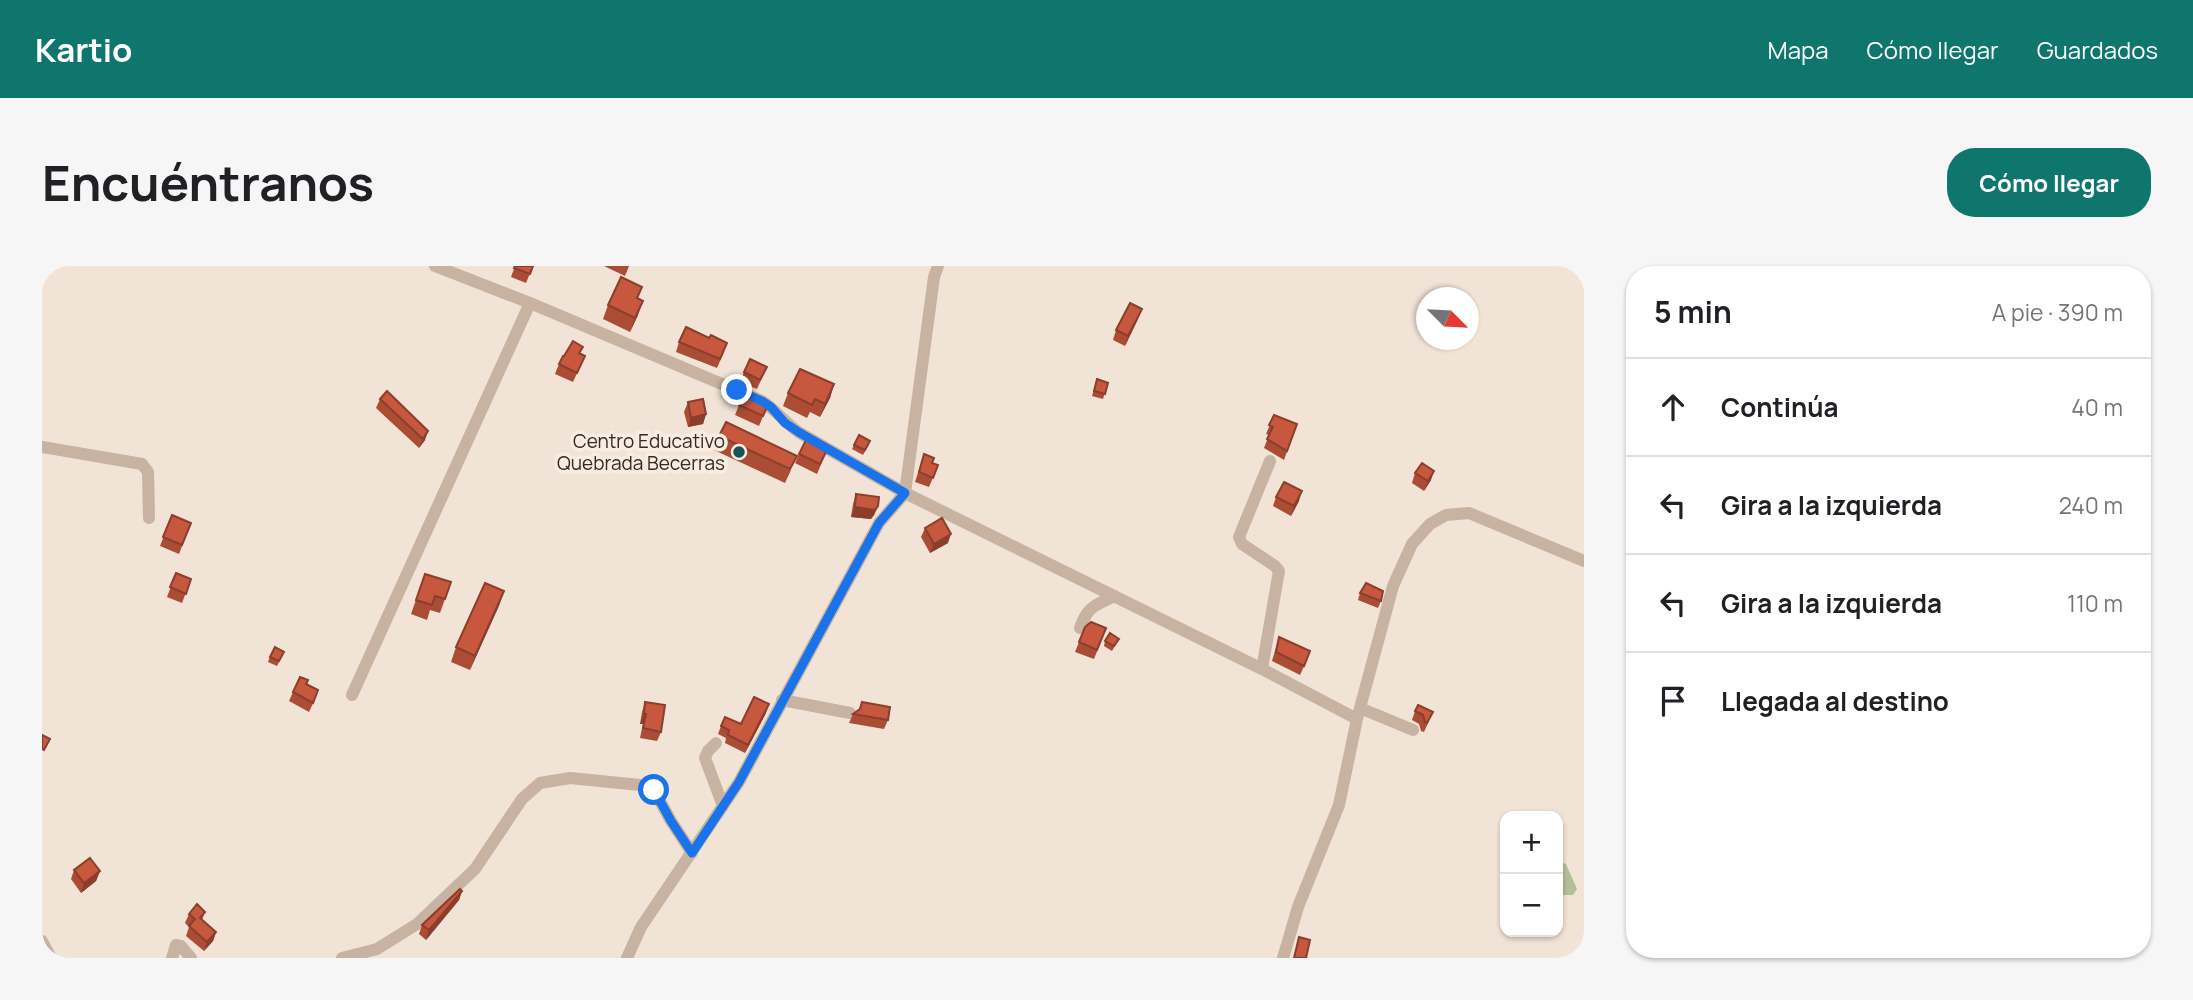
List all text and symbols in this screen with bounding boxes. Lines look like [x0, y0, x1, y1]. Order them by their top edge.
text: Kartio [35, 27, 132, 72]
text: Mapa [1768, 33, 1829, 66]
text: Cómo llegar [1867, 33, 1999, 66]
text: Guardados [2037, 33, 2158, 66]
button: Cómo llegar [1947, 148, 2151, 217]
text: Encuéntranos [42, 149, 374, 216]
north arrow [1416, 287, 1479, 350]
text: 5 min [1654, 291, 1732, 332]
text: A pie · 390 m [1992, 296, 2123, 328]
route end [721, 374, 752, 405]
icon: ahead [1654, 388, 1692, 426]
text: Continúa [1721, 389, 1839, 425]
text: 40 m [2071, 391, 2123, 423]
place label: Centro Educativo Quebrada Becerras [557, 428, 725, 476]
marker: Centro Educativo Quebrada Becerras [731, 444, 747, 460]
icon: left [1654, 486, 1692, 524]
text: Gira a la izquierda [1721, 487, 1942, 523]
text: 240 m [2059, 489, 2123, 521]
icon: left [1654, 584, 1692, 622]
text: Gira a la izquierda [1721, 585, 1942, 621]
text: 110 m [2067, 587, 2123, 619]
icon: arrive [1654, 682, 1692, 720]
text: Llegada al destino [1721, 683, 1949, 719]
route start [638, 774, 669, 805]
map controls [1500, 811, 1563, 937]
button: + [1500, 811, 1563, 874]
button: − [1500, 874, 1563, 937]

